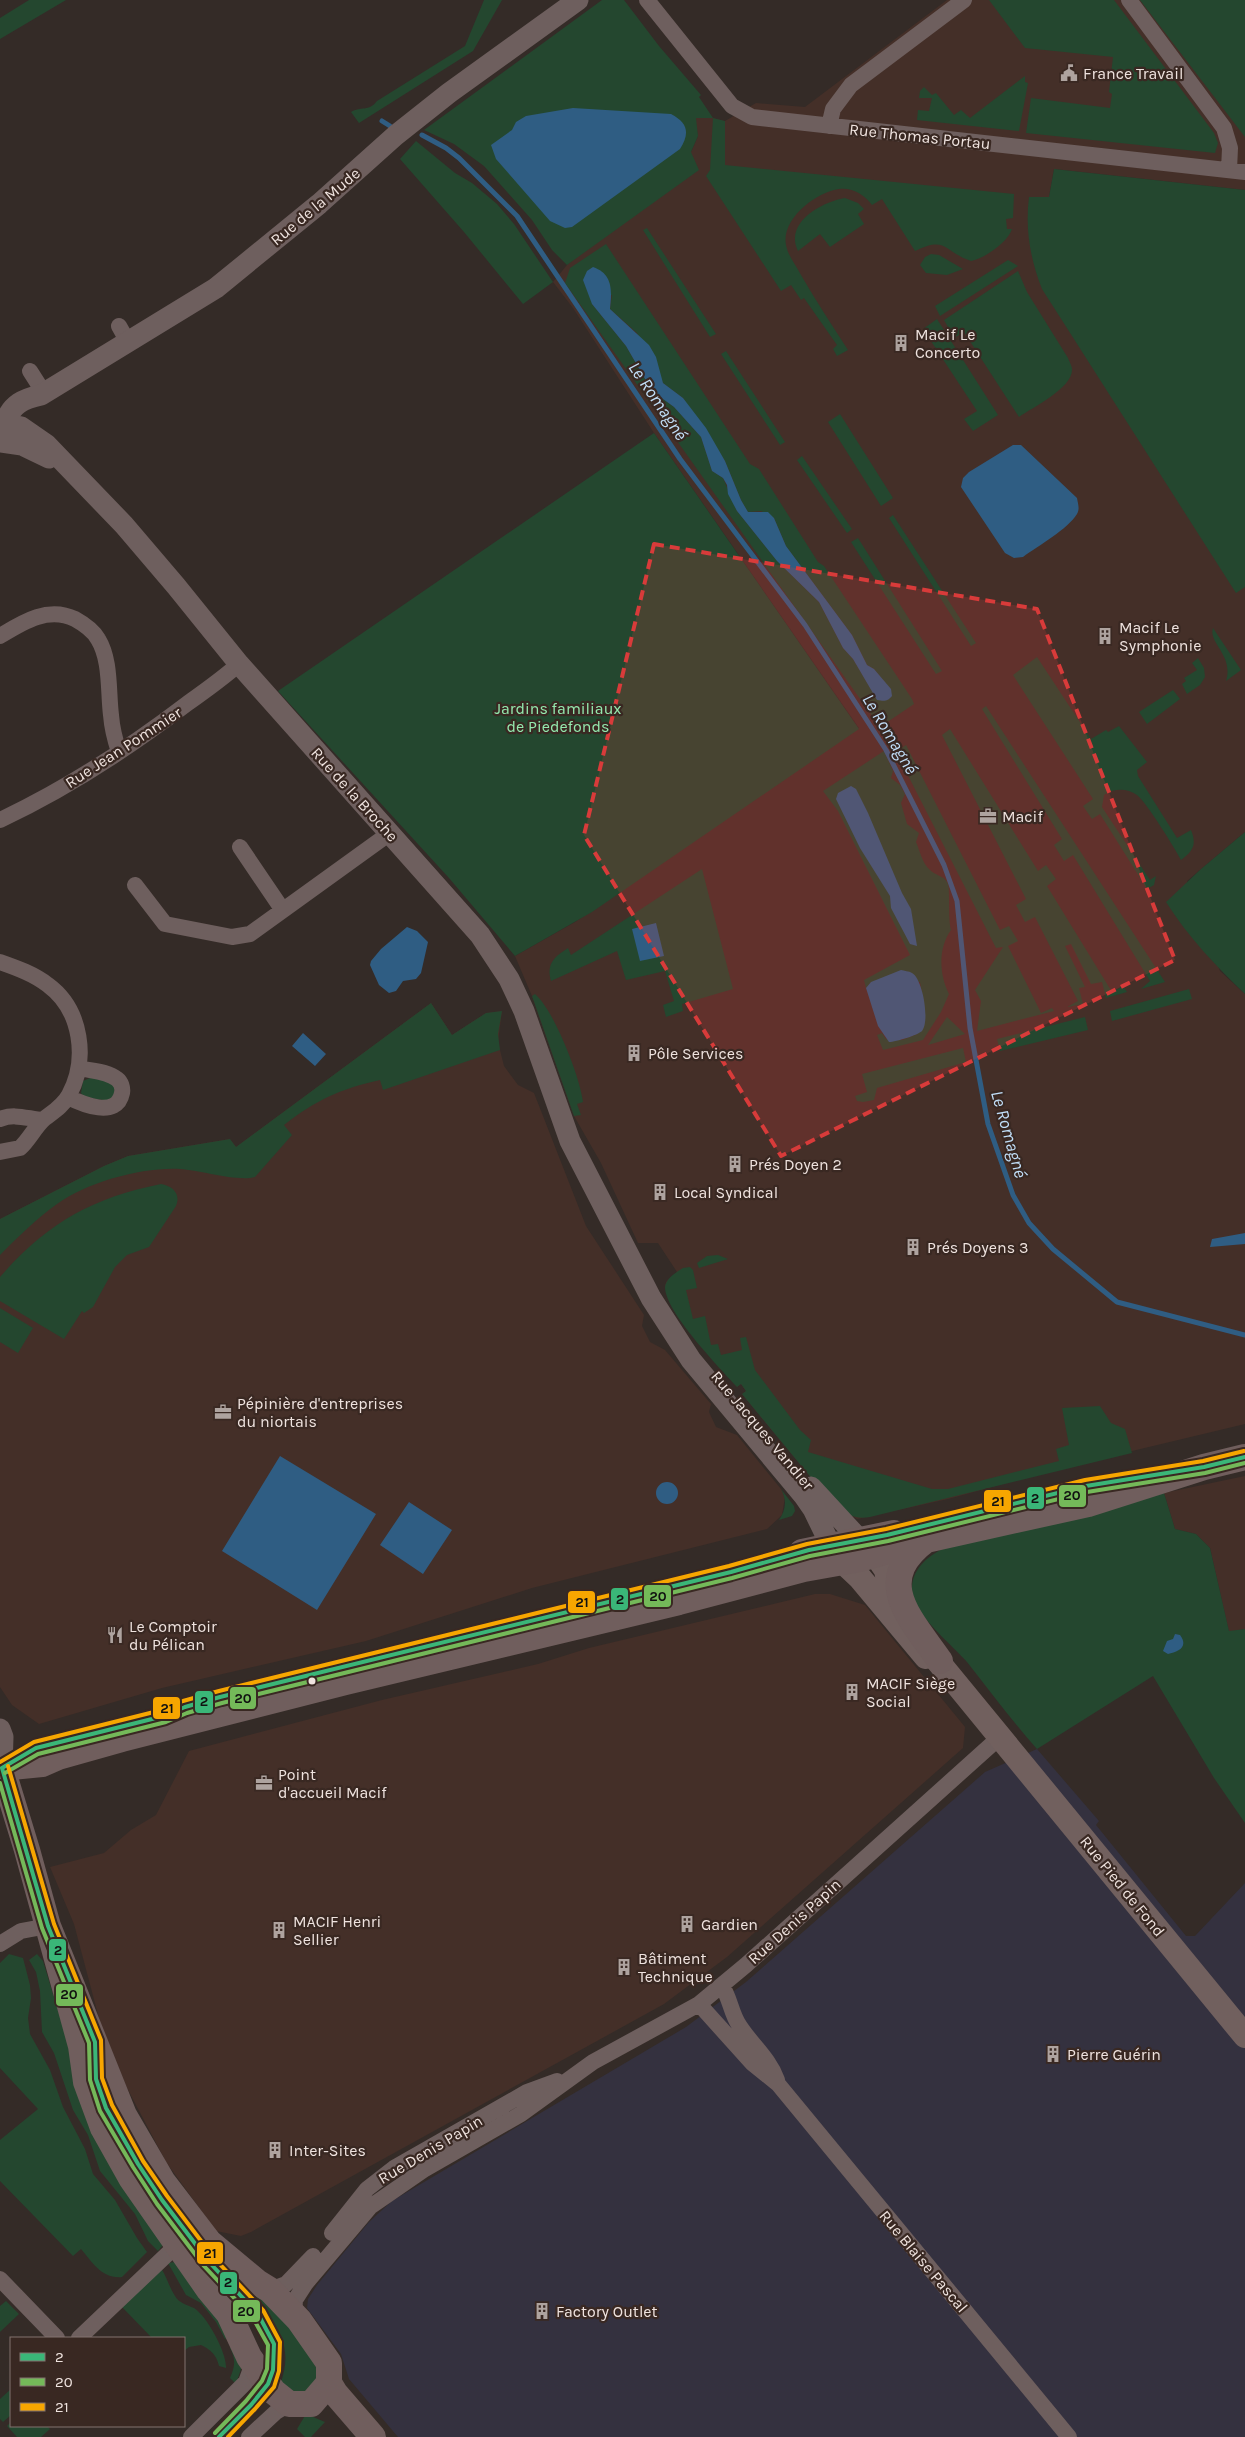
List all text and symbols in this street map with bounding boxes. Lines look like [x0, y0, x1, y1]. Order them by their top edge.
public building icon: France Travail [1059, 63, 1079, 83]
place label: France Travail [1083, 64, 1183, 83]
street label: Rue Thomas Portau [848, 120, 991, 153]
street label: Rue de la Mude [267, 163, 364, 249]
place label: Macif Le Concerto [915, 325, 980, 362]
building icon: Macif Le Concerto [891, 333, 911, 353]
water label: Le Romagné [624, 358, 693, 445]
place label: Macif Le Symphonie [1119, 618, 1201, 655]
building icon: Macif Le Symphonie [1095, 626, 1115, 646]
water label: Le Romagné [857, 690, 923, 779]
park label: Jardins familiaux de Piedefonds [494, 699, 622, 736]
street label: Rue Jean Pommier [62, 703, 185, 792]
street label: Rue de la Broche [307, 743, 402, 846]
office icon: Macif [978, 806, 998, 826]
place label: Macif [1002, 807, 1043, 826]
building icon: Pôle Services [624, 1043, 644, 1063]
place label: Pôle Services [648, 1044, 743, 1063]
water label: Le Romagné [986, 1088, 1032, 1181]
building icon: Prés Doyen 2 [725, 1154, 745, 1174]
place label: Prés Doyen 2 [749, 1155, 842, 1174]
building icon: Local Syndical [650, 1182, 670, 1202]
place label: Local Syndical [674, 1183, 778, 1202]
building icon: Prés Doyens 3 [903, 1237, 923, 1257]
place label: Prés Doyens 3 [927, 1238, 1028, 1257]
street label: Rue Jacques Vandier [707, 1367, 818, 1494]
place label: Pépinière d'entreprises du niortais [237, 1394, 403, 1431]
office icon: Pépinière d'entreprises du niortais [213, 1402, 233, 1422]
line badge: 20 [1058, 1484, 1087, 1508]
line badge: 2 [1026, 1486, 1045, 1510]
text: 20 [1063, 1487, 1081, 1504]
line badge: 21 [983, 1489, 1012, 1513]
text: 2 [1031, 1490, 1039, 1507]
text: 21 [991, 1493, 1005, 1510]
line badge: 20 [643, 1584, 672, 1608]
line badge: 2 [610, 1587, 629, 1611]
text: 20 [649, 1588, 667, 1605]
line badge: 21 [567, 1590, 596, 1614]
text: 2 [616, 1591, 624, 1608]
text: 21 [575, 1594, 589, 1611]
place label: Le Comptoir du Pélican [129, 1617, 217, 1654]
restaurant icon: Le Comptoir du Pélican [105, 1625, 125, 1645]
place label: MACIF Siège Social [866, 1674, 955, 1711]
unlabelled marker [307, 1676, 317, 1686]
building icon: MACIF Siège Social [842, 1682, 862, 1702]
line badge: 20 [229, 1686, 257, 1710]
line badge: 2 [194, 1690, 214, 1714]
text: 20 [234, 1690, 252, 1707]
text: 2 [200, 1693, 208, 1710]
line badge: 21 [152, 1696, 181, 1720]
text: 21 [160, 1700, 174, 1717]
place label: Point d'accueil Macif [278, 1765, 387, 1802]
office icon: Point d'accueil Macif [254, 1773, 274, 1793]
street label: Rue Pied de Fond [1076, 1832, 1169, 1940]
street label: Rue Denis Papin [744, 1875, 845, 1968]
place label: MACIF Henri Sellier [293, 1912, 381, 1949]
building icon: Gardien [677, 1914, 697, 1934]
place label: Gardien [701, 1915, 758, 1934]
building icon: MACIF Henri Sellier [269, 1920, 289, 1940]
line badge: 2 [48, 1938, 67, 1962]
text: 2 [54, 1942, 62, 1959]
place label: Bâtiment Technique [638, 1949, 713, 1986]
building icon: Bâtiment Technique [614, 1957, 634, 1977]
line badge: 20 [55, 1983, 84, 2007]
text: 20 [60, 1986, 78, 2003]
building icon: Pierre Guérin [1043, 2044, 1063, 2064]
place label: Pierre Guérin [1067, 2045, 1161, 2064]
street label: Rue Denis Papin [375, 2111, 486, 2188]
building icon: Inter-Sites [265, 2140, 285, 2160]
place label: Inter-Sites [289, 2141, 366, 2160]
street label: Rue Blaise Pascal [875, 2206, 972, 2316]
line badge: 21 [196, 2241, 224, 2265]
text: 21 [203, 2245, 217, 2262]
line badge: 2 [219, 2271, 238, 2295]
text: 2 [224, 2274, 232, 2291]
line badge: 20 [232, 2299, 261, 2323]
building icon: Factory Outlet [532, 2301, 552, 2321]
place label: Factory Outlet [556, 2302, 658, 2321]
text: 20 [237, 2303, 255, 2320]
legend [10, 2337, 185, 2427]
text: 2 [55, 2348, 64, 2366]
text: 20 [55, 2373, 73, 2391]
text: 21 [55, 2398, 69, 2416]

